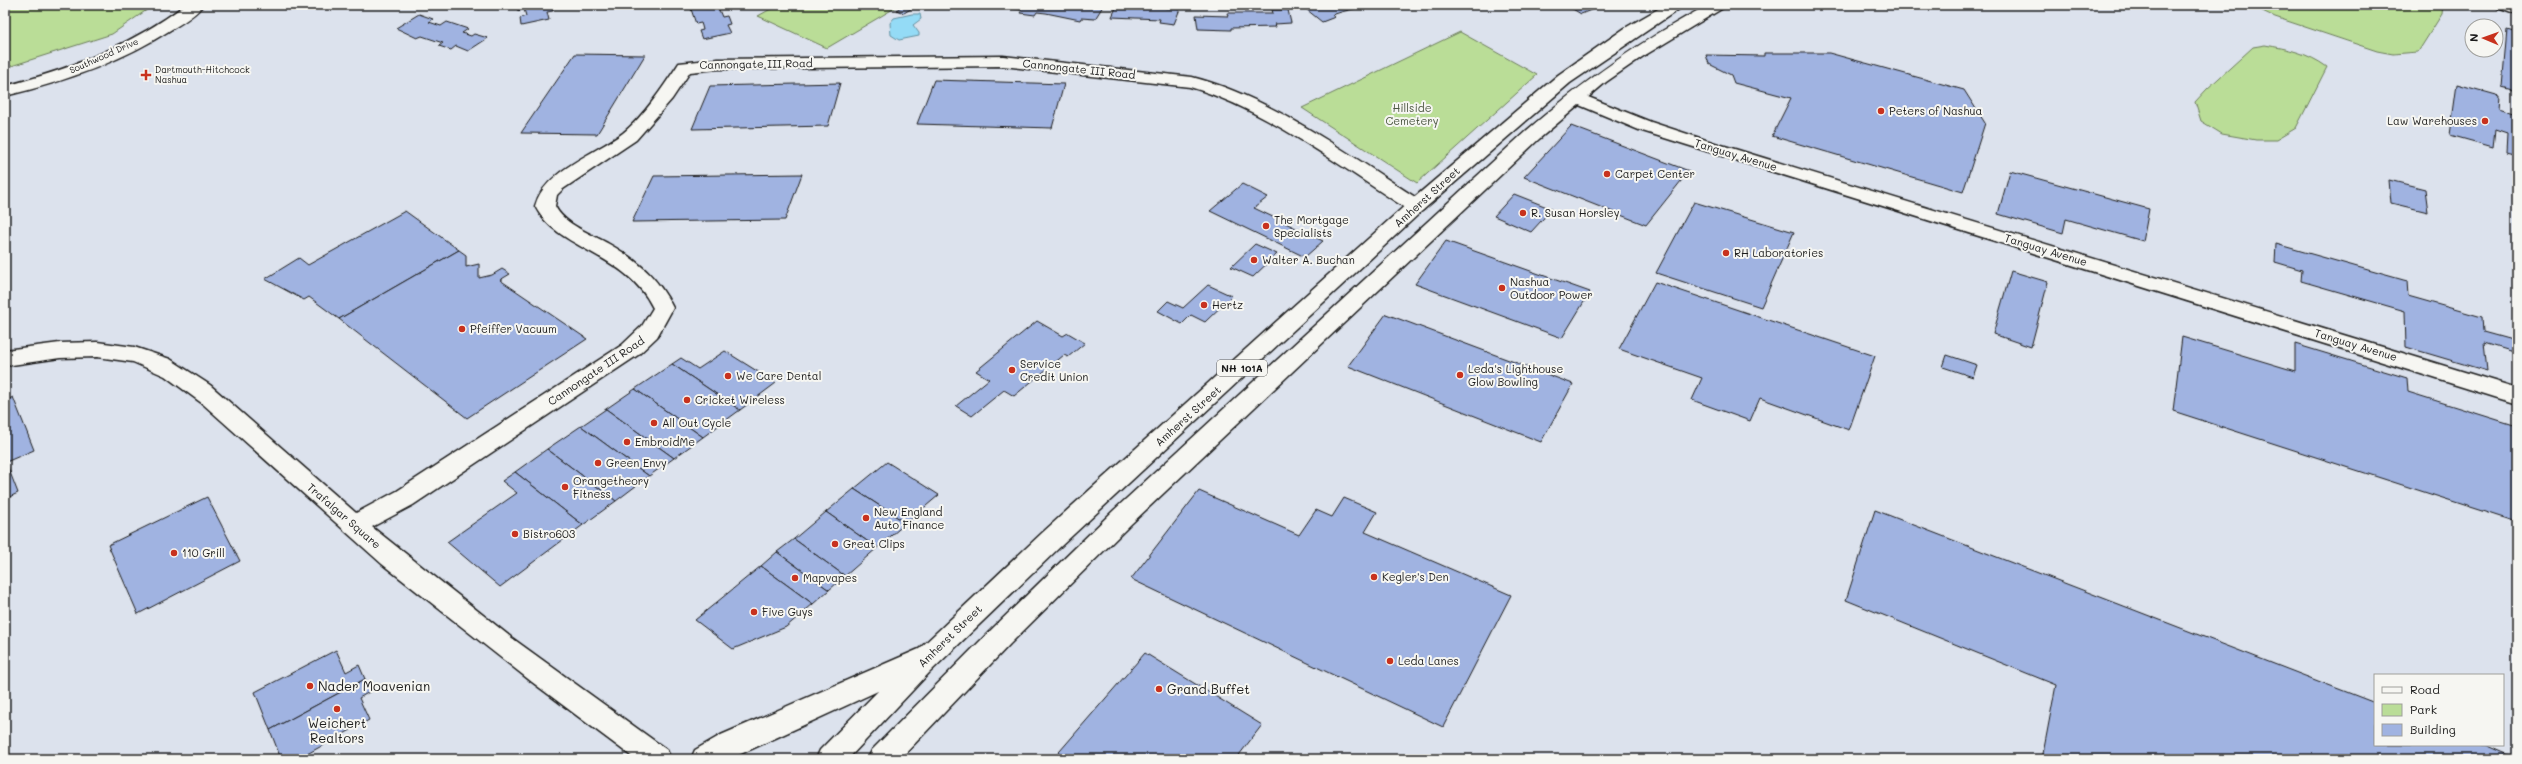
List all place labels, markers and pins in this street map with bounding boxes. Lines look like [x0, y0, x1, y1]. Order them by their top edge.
place label: Dartmouth-Hitchcock Nashua [155, 64, 250, 85]
marker: Dartmouth-Hitchcock Nashua [140, 69, 152, 81]
place label: Peters of Nashua [1889, 103, 1982, 118]
marker: Peters of Nashua [1876, 106, 1886, 116]
place label: Law Warehouses [2387, 113, 2477, 128]
marker: Law Warehouses [2480, 116, 2490, 126]
place label: Carpet Center [1615, 166, 1695, 181]
marker: Carpet Center [1602, 169, 1612, 179]
place label: R. Susan Horsley [1531, 205, 1620, 220]
marker: R. Susan Horsley [1518, 208, 1528, 218]
place label: The Mortgage Specialists [1274, 212, 1349, 240]
marker: The Mortgage Specialists [1261, 221, 1271, 231]
place label: RH Laboratories [1734, 245, 1823, 260]
marker: RH Laboratories [1721, 248, 1731, 258]
place label: Walter A. Buchan [1262, 252, 1355, 267]
marker: Walter A. Buchan [1249, 255, 1259, 265]
place label: Nashua Outdoor Power [1510, 274, 1593, 302]
marker: Nashua Outdoor Power [1497, 283, 1507, 293]
place label: Hertz [1212, 297, 1243, 312]
marker: Hertz [1199, 300, 1209, 310]
place label: Pfeiffer Vacuum [470, 321, 557, 336]
marker: Pfeiffer Vacuum [457, 324, 467, 334]
place label: Service Credit Union [1020, 356, 1088, 384]
place label: Leda's Lighthouse Glow Bowling [1468, 361, 1563, 389]
marker: Service Credit Union [1007, 365, 1017, 375]
place label: We Care Dental [736, 368, 821, 383]
marker: Leda's Lighthouse Glow Bowling [1455, 370, 1465, 380]
marker: We Care Dental [723, 371, 733, 381]
place label: Cricket Wireless [695, 392, 785, 407]
marker: Cricket Wireless [682, 395, 692, 405]
place label: All Out Cycle [662, 415, 732, 430]
marker: All Out Cycle [649, 418, 659, 428]
place label: EmbroidMe [635, 434, 695, 449]
marker: EmbroidMe [622, 437, 632, 447]
place label: Green Envy [606, 455, 667, 470]
marker: Green Envy [593, 458, 603, 468]
place label: Orangetheory Fitness [573, 473, 649, 501]
marker: Orangetheory Fitness [560, 482, 570, 492]
place label: New England Auto Finance [874, 504, 945, 532]
marker: New England Auto Finance [861, 513, 871, 523]
place label: Bistro603 [523, 526, 576, 541]
marker: Bistro603 [510, 529, 520, 539]
place label: Great Clips [843, 536, 905, 551]
marker: Great Clips [830, 539, 840, 549]
place label: 110 Grill [182, 545, 225, 560]
marker: 110 Grill [169, 548, 179, 558]
place label: Kegler's Den [1382, 569, 1449, 584]
place label: Mapvapes [803, 570, 857, 585]
marker: Kegler's Den [1369, 572, 1379, 582]
marker: Mapvapes [790, 573, 800, 583]
place label: Five Guys [762, 604, 813, 619]
marker: Five Guys [749, 607, 759, 617]
place label: Leda Lanes [1398, 653, 1459, 668]
marker: Leda Lanes [1385, 656, 1395, 666]
place label: Nader Moavenian [318, 677, 430, 694]
place label: Grand Buffet [1167, 680, 1250, 697]
marker: Nader Moavenian [305, 681, 315, 691]
marker: Grand Buffet [1154, 684, 1164, 694]
marker: Weichert Realtors [332, 704, 342, 714]
place label: Weichert Realtors [308, 714, 367, 746]

